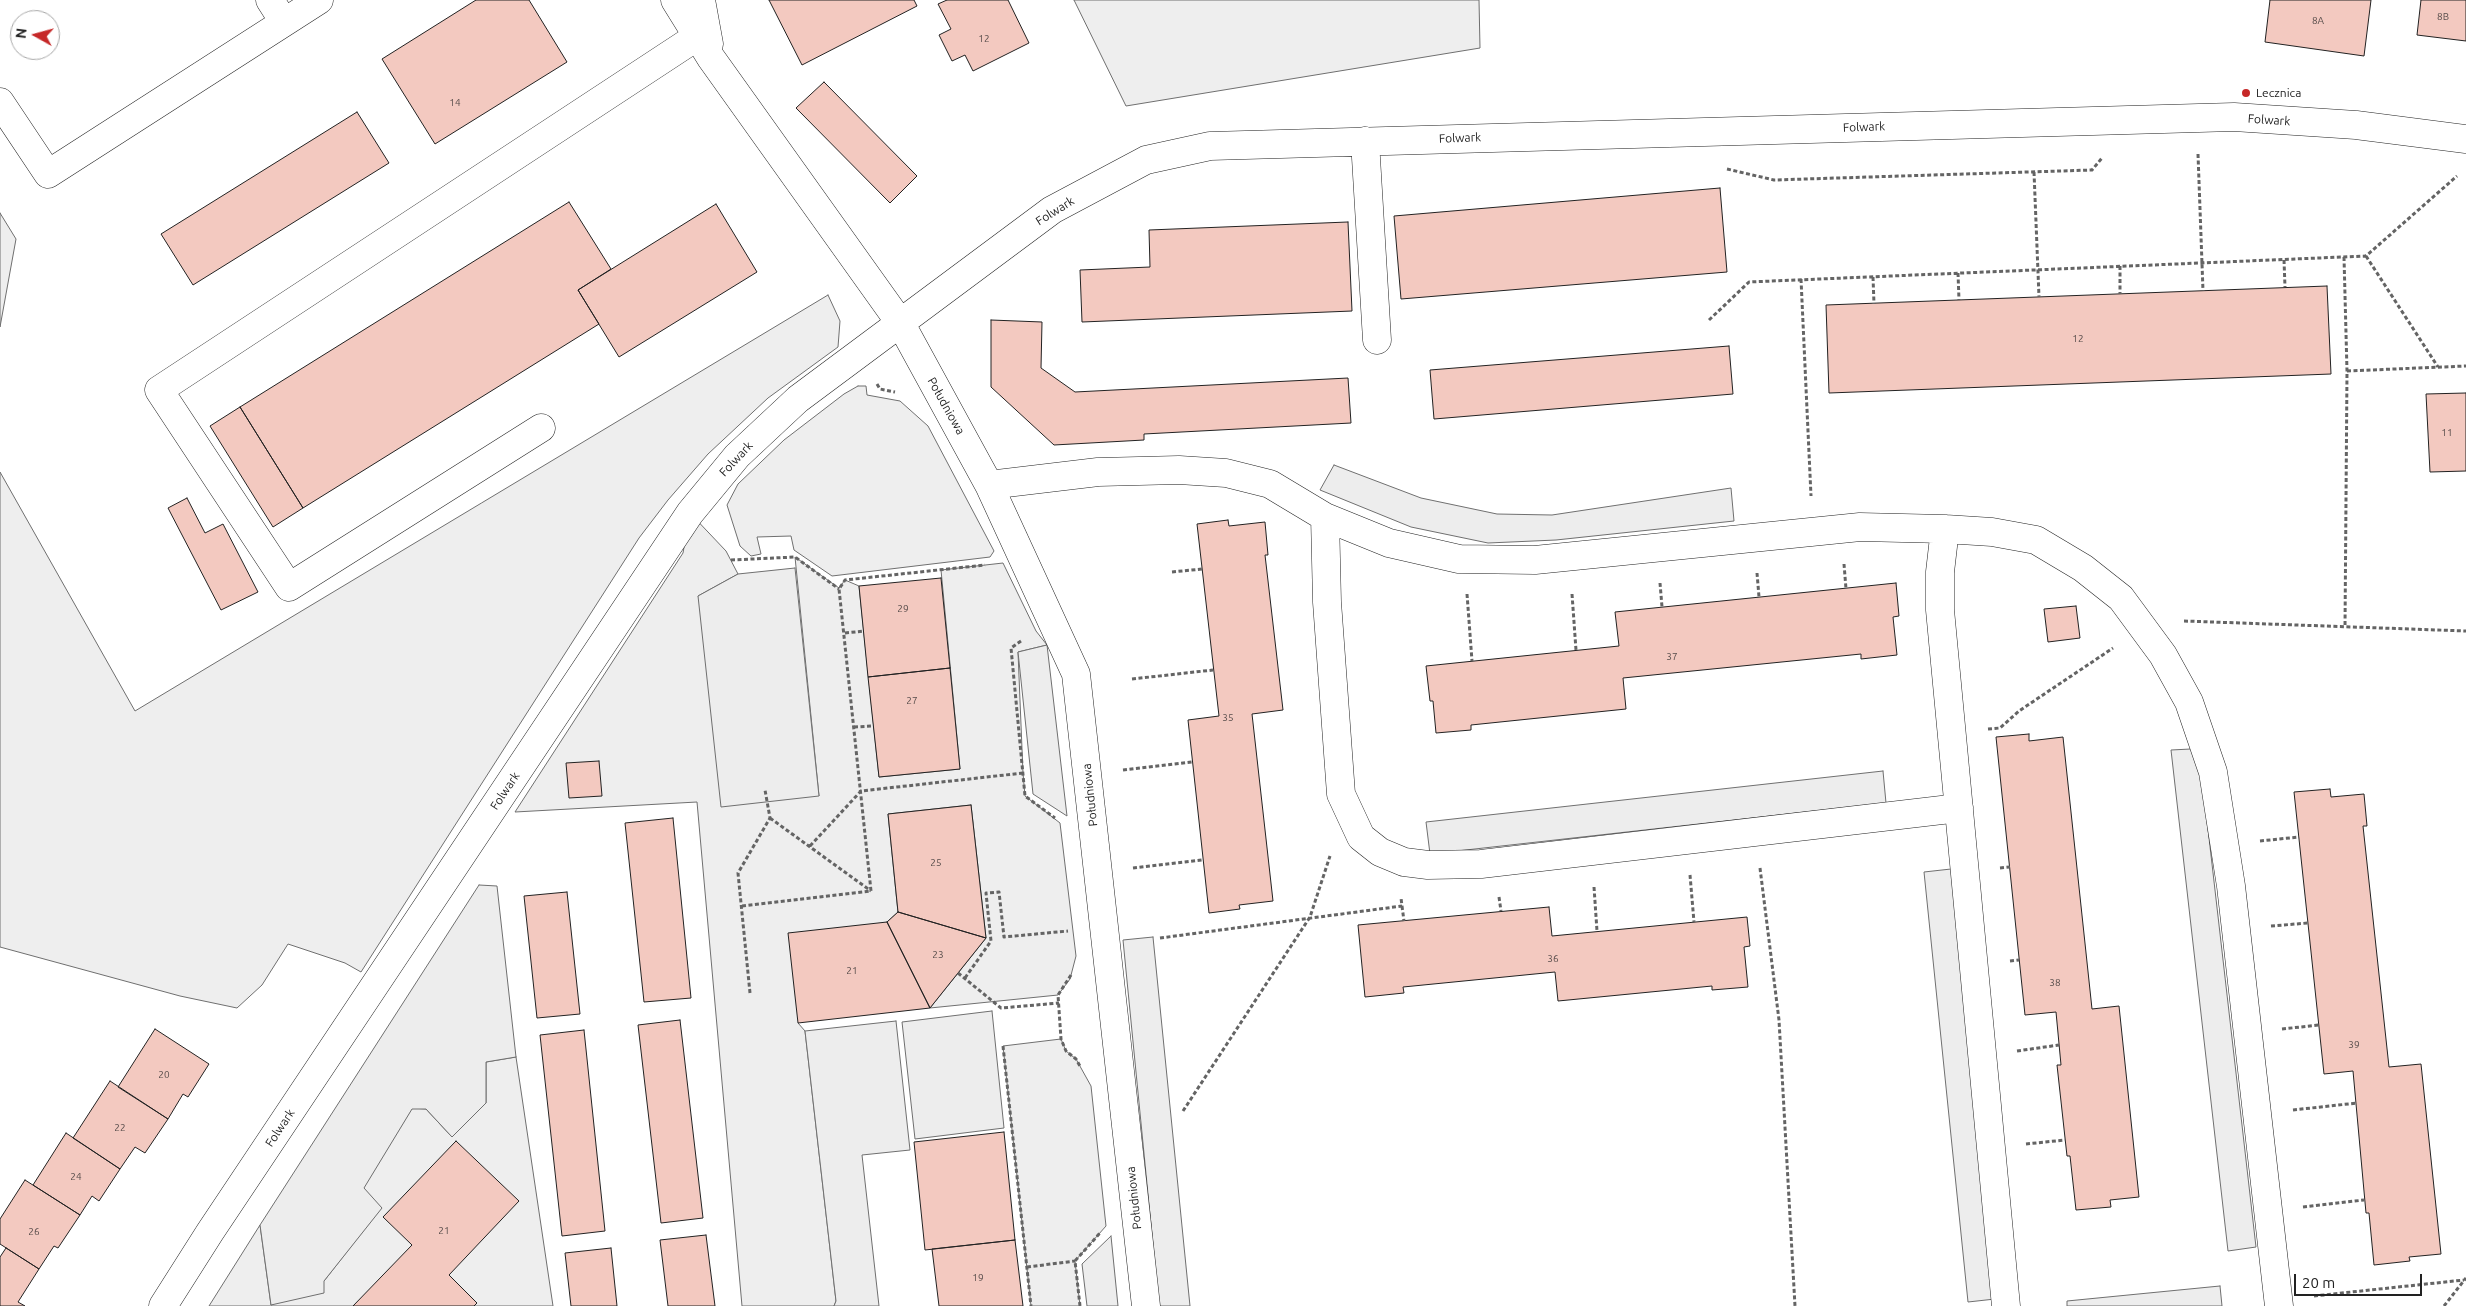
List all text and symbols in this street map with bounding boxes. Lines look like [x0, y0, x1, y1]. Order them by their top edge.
north arrow [10, 10, 60, 60]
house number: 8B [2437, 11, 2449, 23]
house number: 8A [2312, 15, 2324, 27]
text: N [13, 27, 30, 39]
house number: 12 [978, 33, 990, 45]
place label: Lecznica [2256, 86, 2301, 100]
marker: Lecznica [2240, 87, 2252, 99]
house number: 14 [449, 97, 461, 109]
street label: Folwark [2247, 111, 2291, 129]
street label: Folwark [1842, 119, 1886, 135]
street label: Folwark [1438, 130, 1482, 146]
street label: Folwark [1033, 194, 1077, 228]
house number: 12 [2072, 333, 2084, 345]
street label: Południowa [924, 375, 968, 437]
house number: 11 [2441, 427, 2453, 439]
street label: Folwark [716, 439, 756, 479]
house number: 29 [897, 603, 909, 615]
house number: 37 [1666, 651, 1678, 663]
house number: 27 [906, 695, 918, 707]
house number: 35 [1222, 712, 1234, 724]
street label: Południowa [1080, 763, 1100, 827]
street label: Folwark [487, 769, 523, 813]
house number: 25 [930, 857, 942, 869]
house number: 23 [932, 949, 944, 961]
house number: 36 [1547, 953, 1559, 965]
house number: 21 [846, 965, 858, 977]
house number: 38 [2049, 977, 2061, 989]
house number: 39 [2348, 1039, 2360, 1051]
house number: 20 [158, 1069, 170, 1081]
street label: Folwark [262, 1106, 298, 1150]
house number: 22 [114, 1122, 126, 1134]
street label: Południowa [1124, 1166, 1144, 1230]
house number: 24 [70, 1171, 82, 1183]
house number: 21 [438, 1225, 450, 1237]
house number: 26 [28, 1226, 40, 1238]
scale bar [2296, 1264, 2424, 1296]
house number: 19 [972, 1272, 984, 1284]
text: 20 m [2302, 1274, 2335, 1291]

